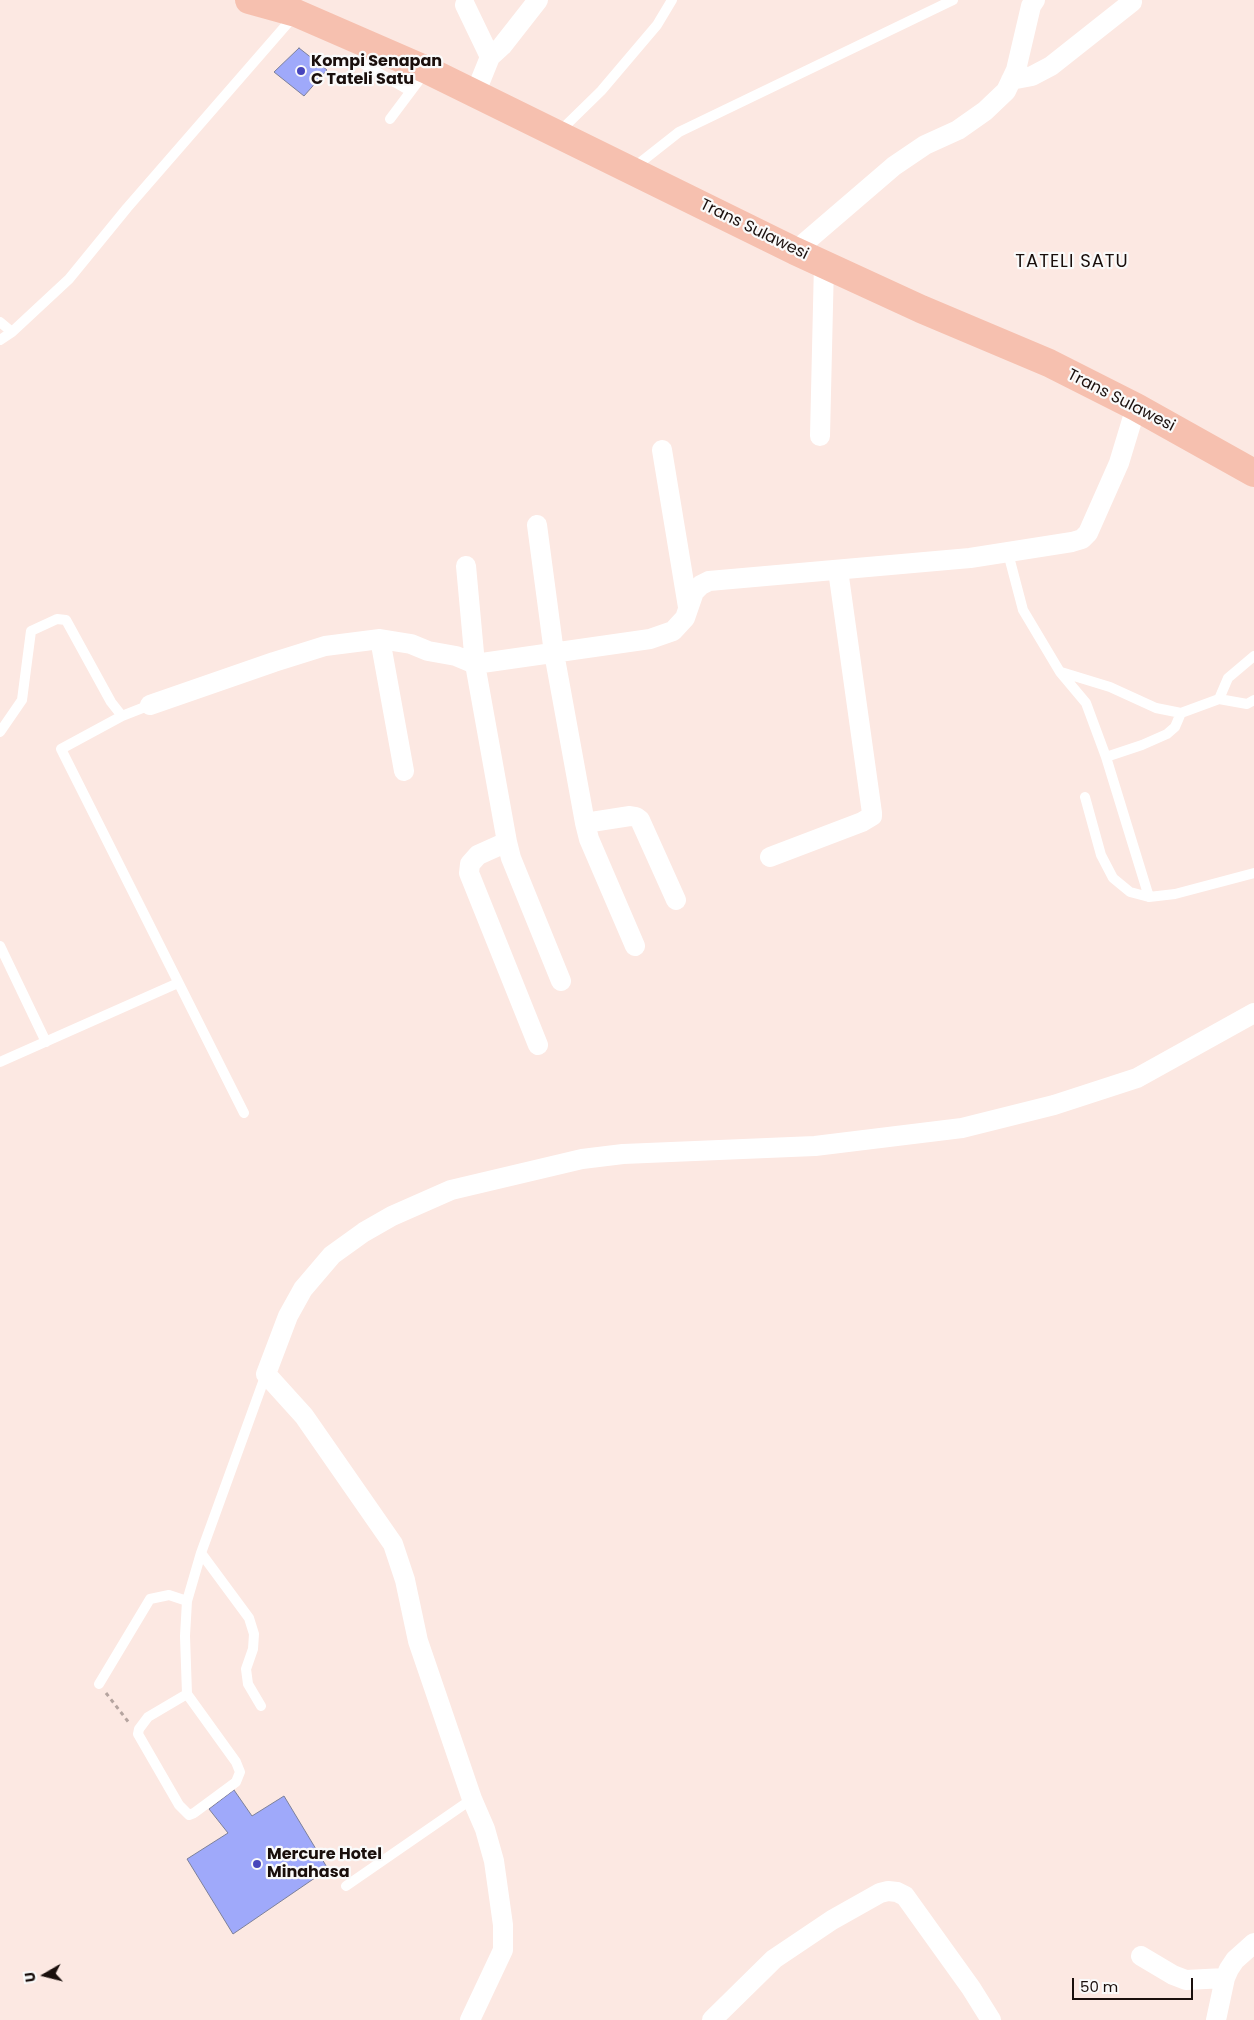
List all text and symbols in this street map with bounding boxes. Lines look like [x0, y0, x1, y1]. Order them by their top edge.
place label: Kompi Senapan C Tateli Satu [311, 52, 442, 90]
marker: Kompi Senapan C Tateli Satu [295, 65, 307, 77]
street label: Trans Sulawesi [697, 196, 811, 264]
district label: TATELI SATU [1014, 251, 1130, 273]
street label: Trans Sulawesi [1064, 366, 1178, 436]
place label: Mercure Hotel Minahasa [267, 1845, 382, 1883]
marker: Mercure Hotel Minahasa [251, 1858, 263, 1870]
north arrow [20, 1950, 70, 2000]
scale bar [1074, 1968, 1195, 2000]
text: U [20, 1971, 41, 1983]
text: 50 m [1080, 1976, 1118, 1997]

